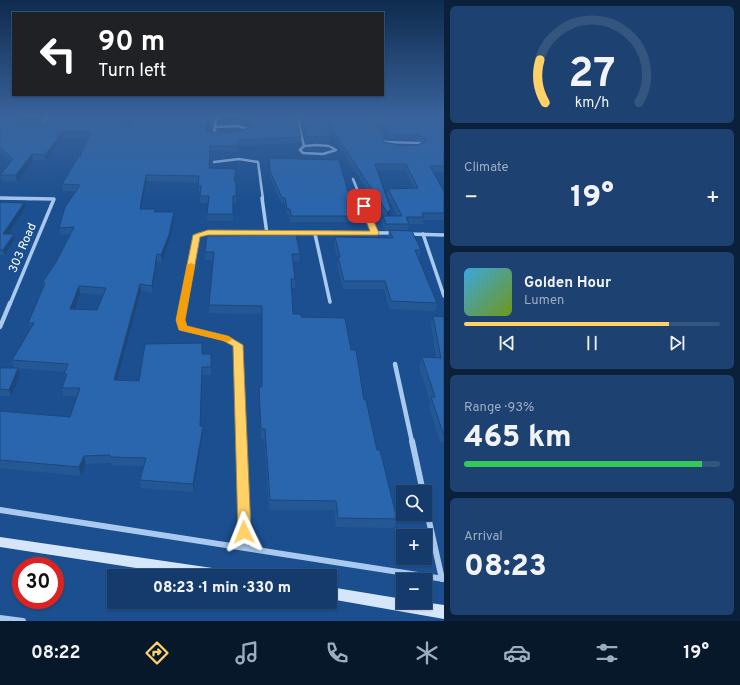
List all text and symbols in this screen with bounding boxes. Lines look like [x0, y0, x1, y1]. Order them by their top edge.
text: 90 m [98, 25, 165, 61]
icon: left [32, 28, 84, 80]
text: 27 [568, 48, 616, 101]
text: Turn left [98, 60, 166, 83]
text: km/h [575, 93, 609, 111]
text: Climate [464, 160, 509, 176]
text: 19° [570, 180, 614, 217]
text: − [464, 185, 478, 212]
text: + [706, 185, 720, 212]
pin [347, 189, 381, 223]
icon: arrive [353, 195, 375, 217]
street label: 303 Road [5, 221, 41, 275]
text: Golden Hour [524, 274, 611, 293]
text: Lumen [524, 293, 564, 309]
icon: previous [496, 332, 518, 354]
icon: pause [581, 332, 603, 354]
icon: next [666, 332, 688, 354]
text: Range · 93% [464, 400, 534, 416]
text: 465 km [464, 420, 572, 457]
map controls [396, 485, 432, 609]
button: search [396, 485, 432, 521]
position arrow [223, 511, 265, 553]
button: + [396, 529, 432, 565]
text: Arrival [464, 529, 503, 545]
text: 08:23 [464, 549, 547, 586]
speed limit sign: 30 [12, 557, 64, 609]
button: − [396, 573, 432, 609]
text: 08:23 · 1 min · 330 m [153, 579, 291, 598]
icon: directions [143, 639, 171, 667]
icon: music [233, 639, 261, 667]
icon: phone [323, 639, 351, 667]
icon: climate [413, 639, 441, 667]
icon: car [503, 639, 531, 667]
icon: filters [593, 639, 621, 667]
text: 08:22 [31, 642, 81, 665]
text: 19° [683, 642, 709, 665]

